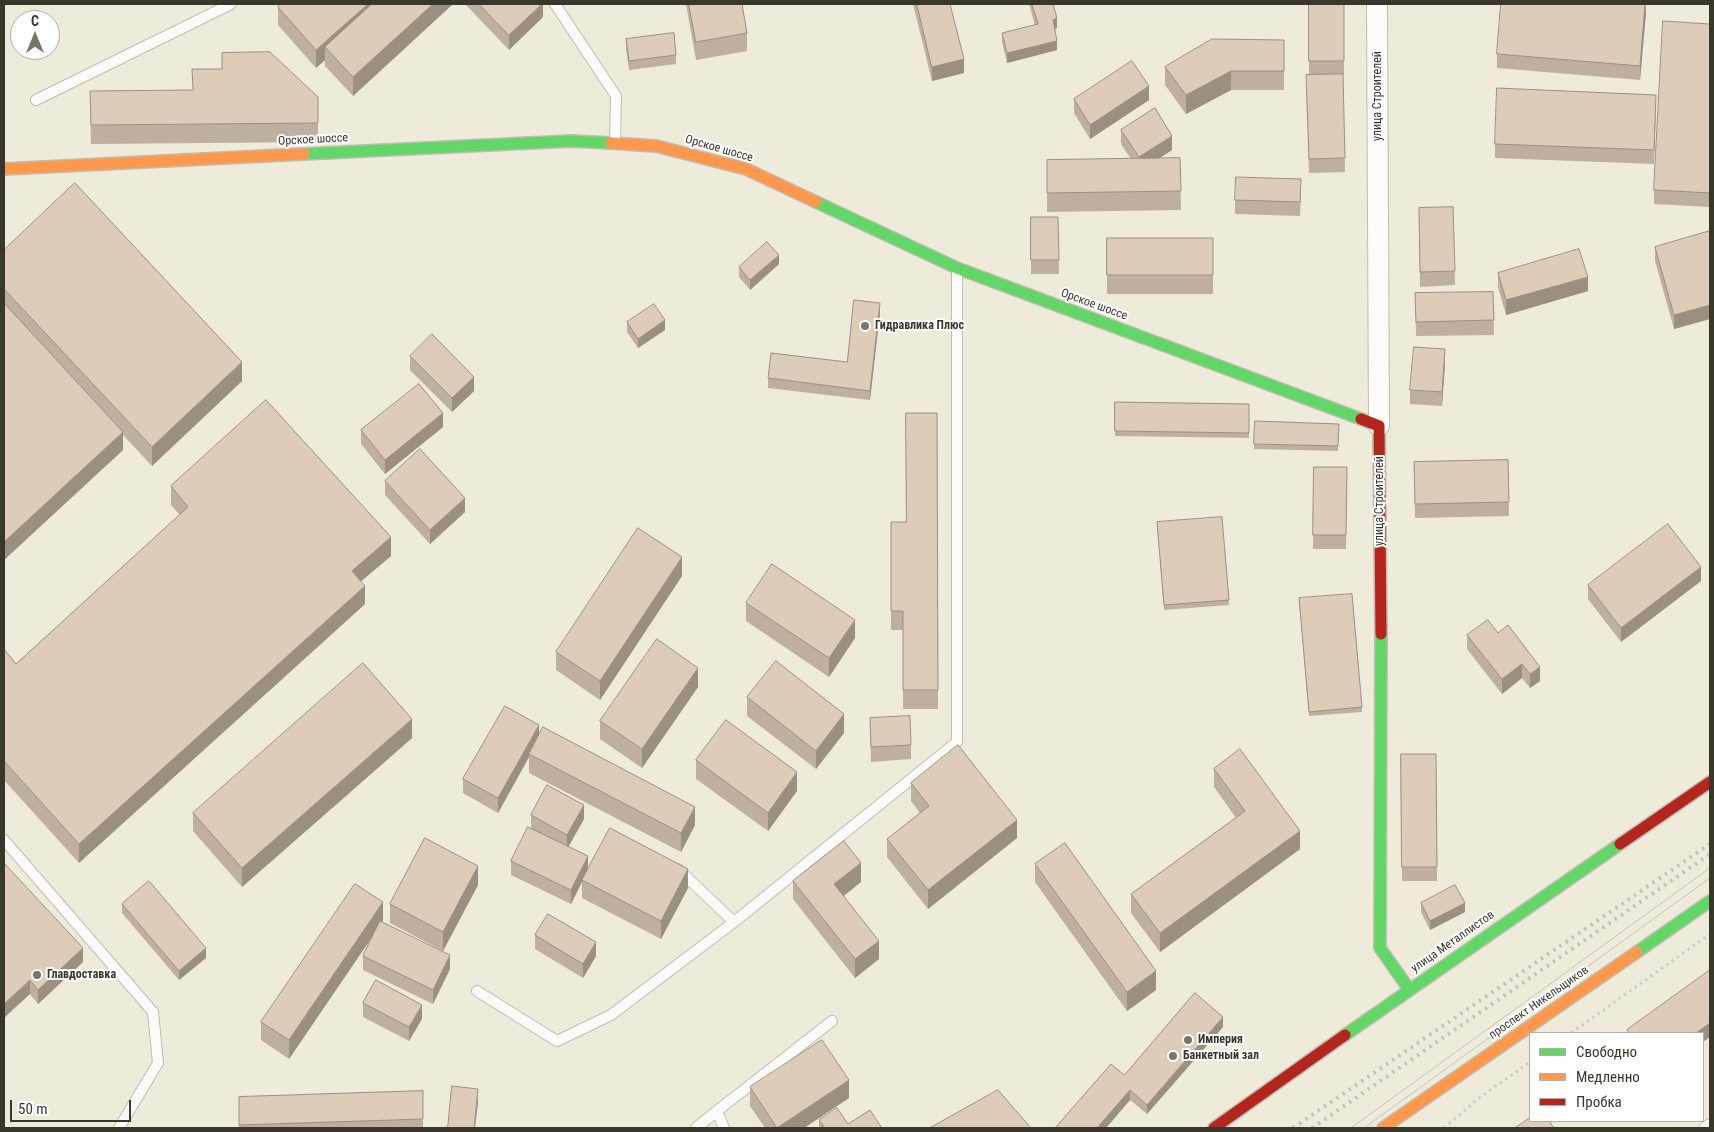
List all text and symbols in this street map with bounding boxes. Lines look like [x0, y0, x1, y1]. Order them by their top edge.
north arrow [10, 10, 60, 60]
text: С [31, 13, 39, 29]
street label: улица Строителей [1371, 51, 1385, 141]
street label: Орское шоссе [278, 131, 348, 149]
street label: Орское шоссе [683, 132, 755, 166]
street label: Орское шоссе [1059, 286, 1129, 324]
place label: Гидравлика Плюс [875, 319, 964, 333]
marker: Гидравлика Плюс [859, 320, 871, 332]
street label: улица Строителей [1373, 456, 1387, 546]
street label: улица Металлистов [1409, 908, 1497, 976]
street label: проспект Никельщиков [1486, 963, 1592, 1043]
place label: Главдоставка [47, 968, 116, 982]
marker: Главдоставка [31, 969, 43, 981]
legend [1529, 1032, 1704, 1122]
place label: Империя [1198, 1033, 1243, 1047]
marker: Империя [1182, 1034, 1194, 1046]
text: Свободно [1576, 1043, 1637, 1061]
place label: Банкетный зал [1183, 1049, 1259, 1063]
marker: Банкетный зал [1167, 1050, 1179, 1062]
text: Медленно [1576, 1068, 1640, 1086]
scale bar [12, 1090, 134, 1122]
text: Пробка [1576, 1093, 1622, 1111]
text: 50 m [18, 1100, 48, 1118]

